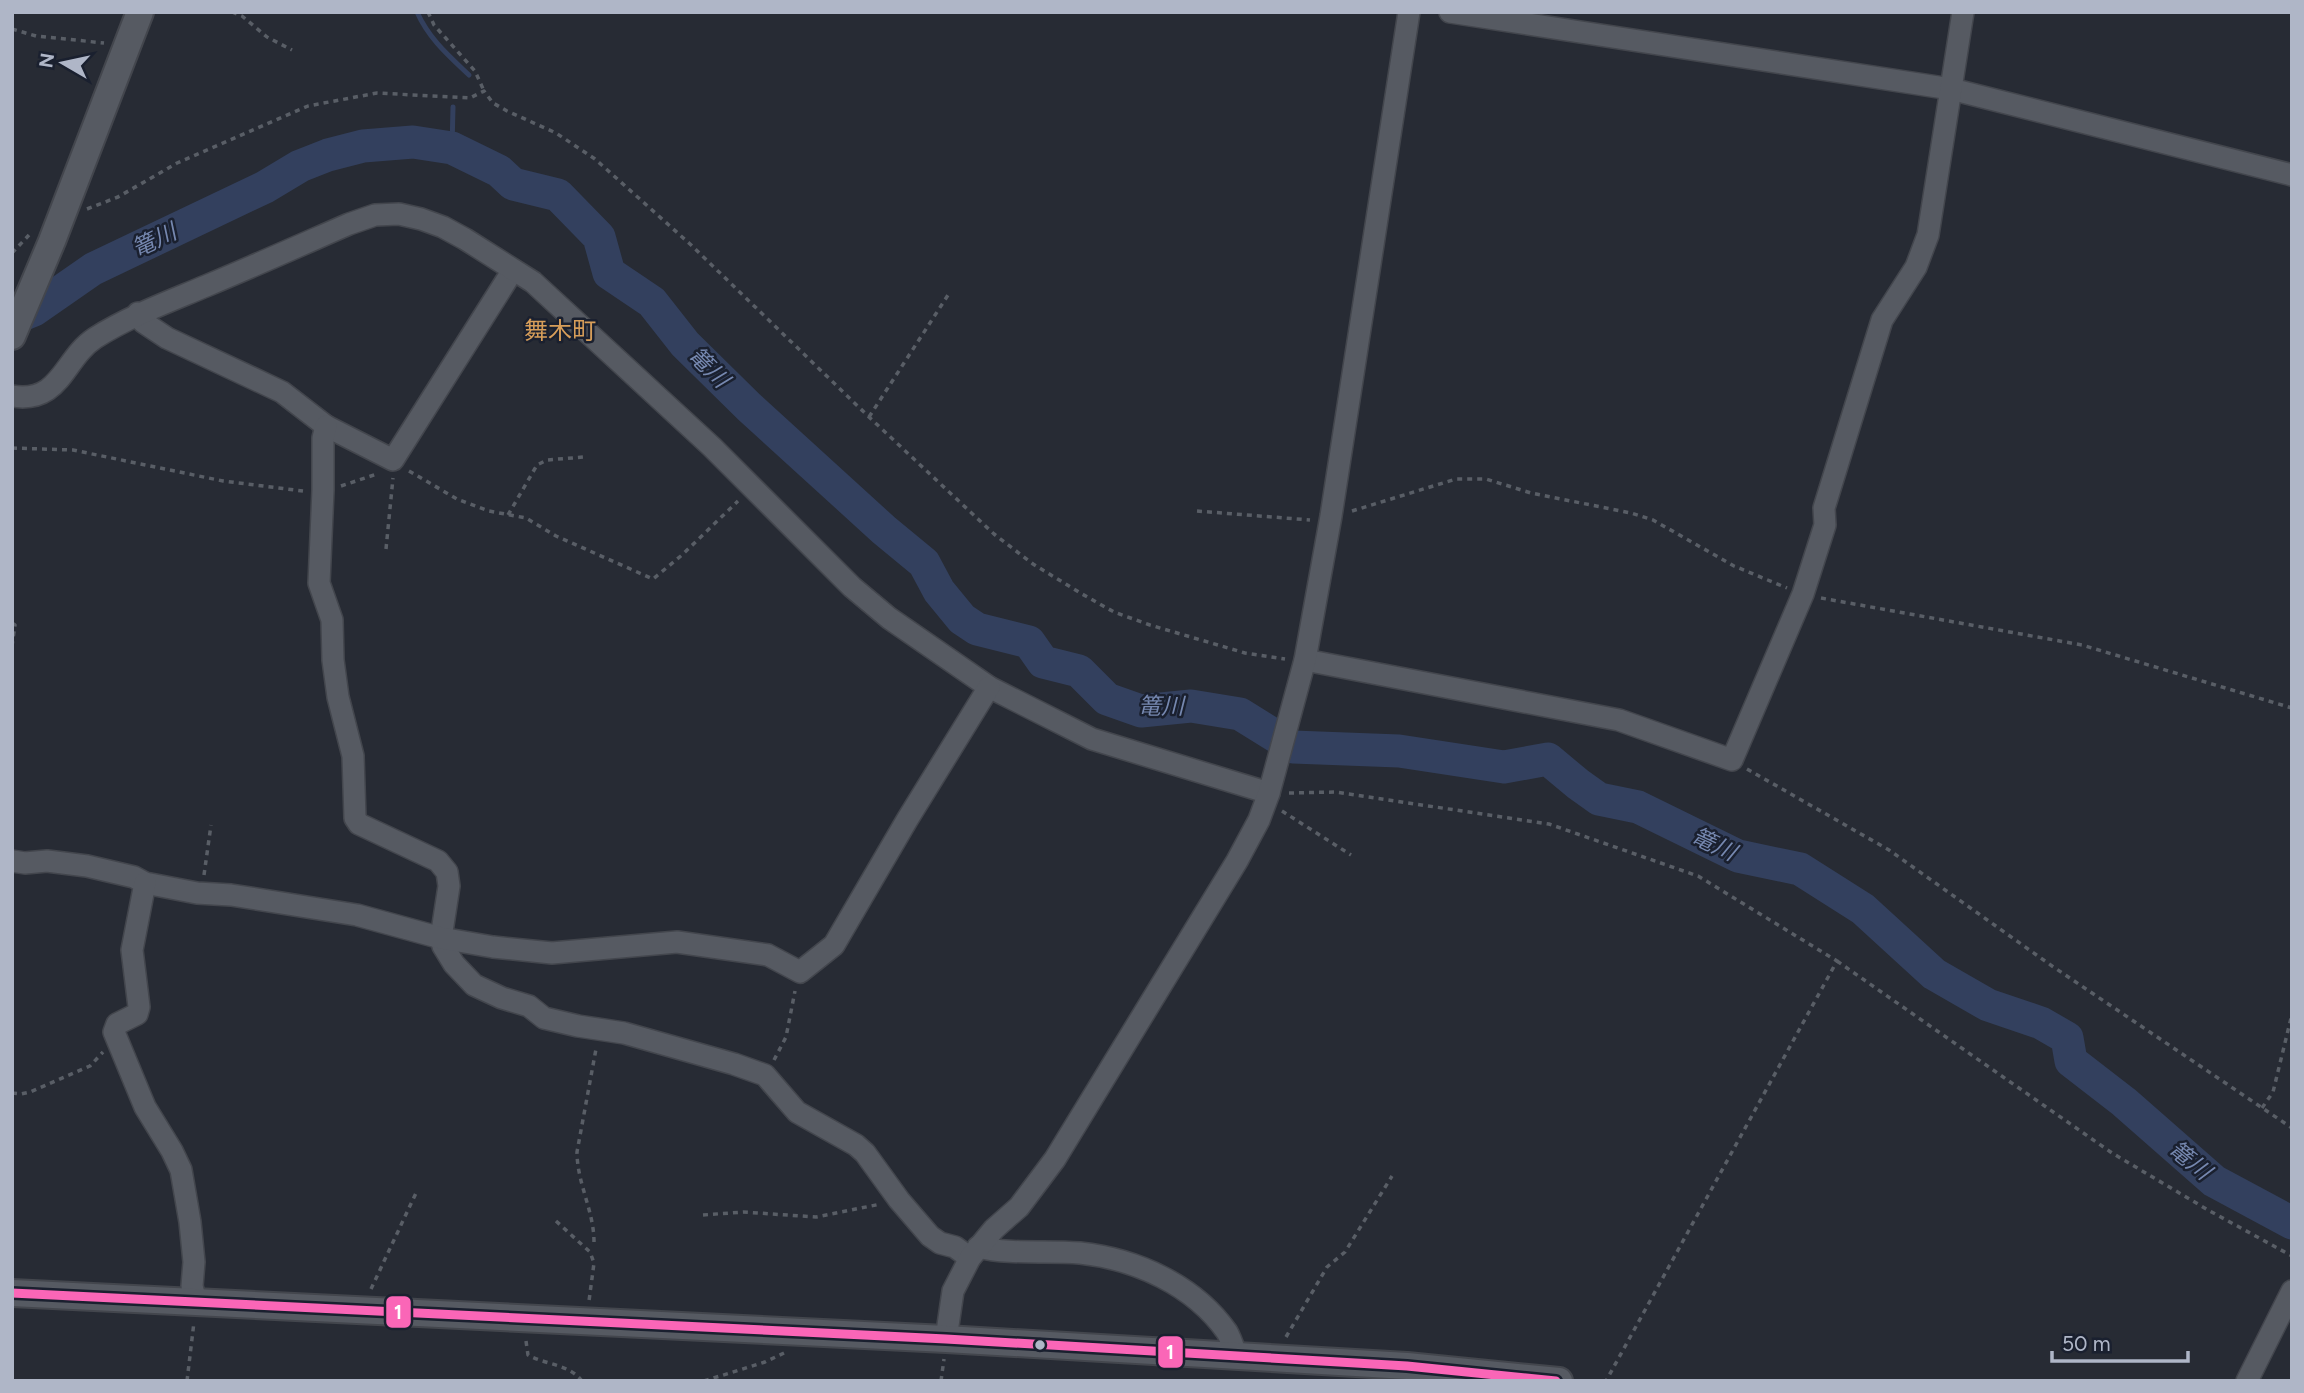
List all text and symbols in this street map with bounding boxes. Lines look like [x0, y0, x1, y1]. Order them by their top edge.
north arrow [28, 28, 98, 98]
text: N [34, 51, 59, 69]
water label: 篭川 [127, 216, 184, 263]
district label: 舞木町 [524, 316, 596, 345]
water label: 篭川 [683, 341, 737, 395]
water label: 篭川 [1138, 692, 1187, 720]
water label: 篭川 [1687, 822, 1743, 868]
water label: 篭川 [2163, 1135, 2219, 1187]
line badge: 1 [385, 1295, 412, 1329]
text: 1 [394, 1301, 402, 1324]
scale bar [2052, 1320, 2188, 1364]
text: 50 m [2062, 1331, 2111, 1356]
line badge: 1 [1157, 1335, 1184, 1369]
unlabelled marker [1033, 1338, 1047, 1352]
text: 1 [1166, 1341, 1174, 1364]

